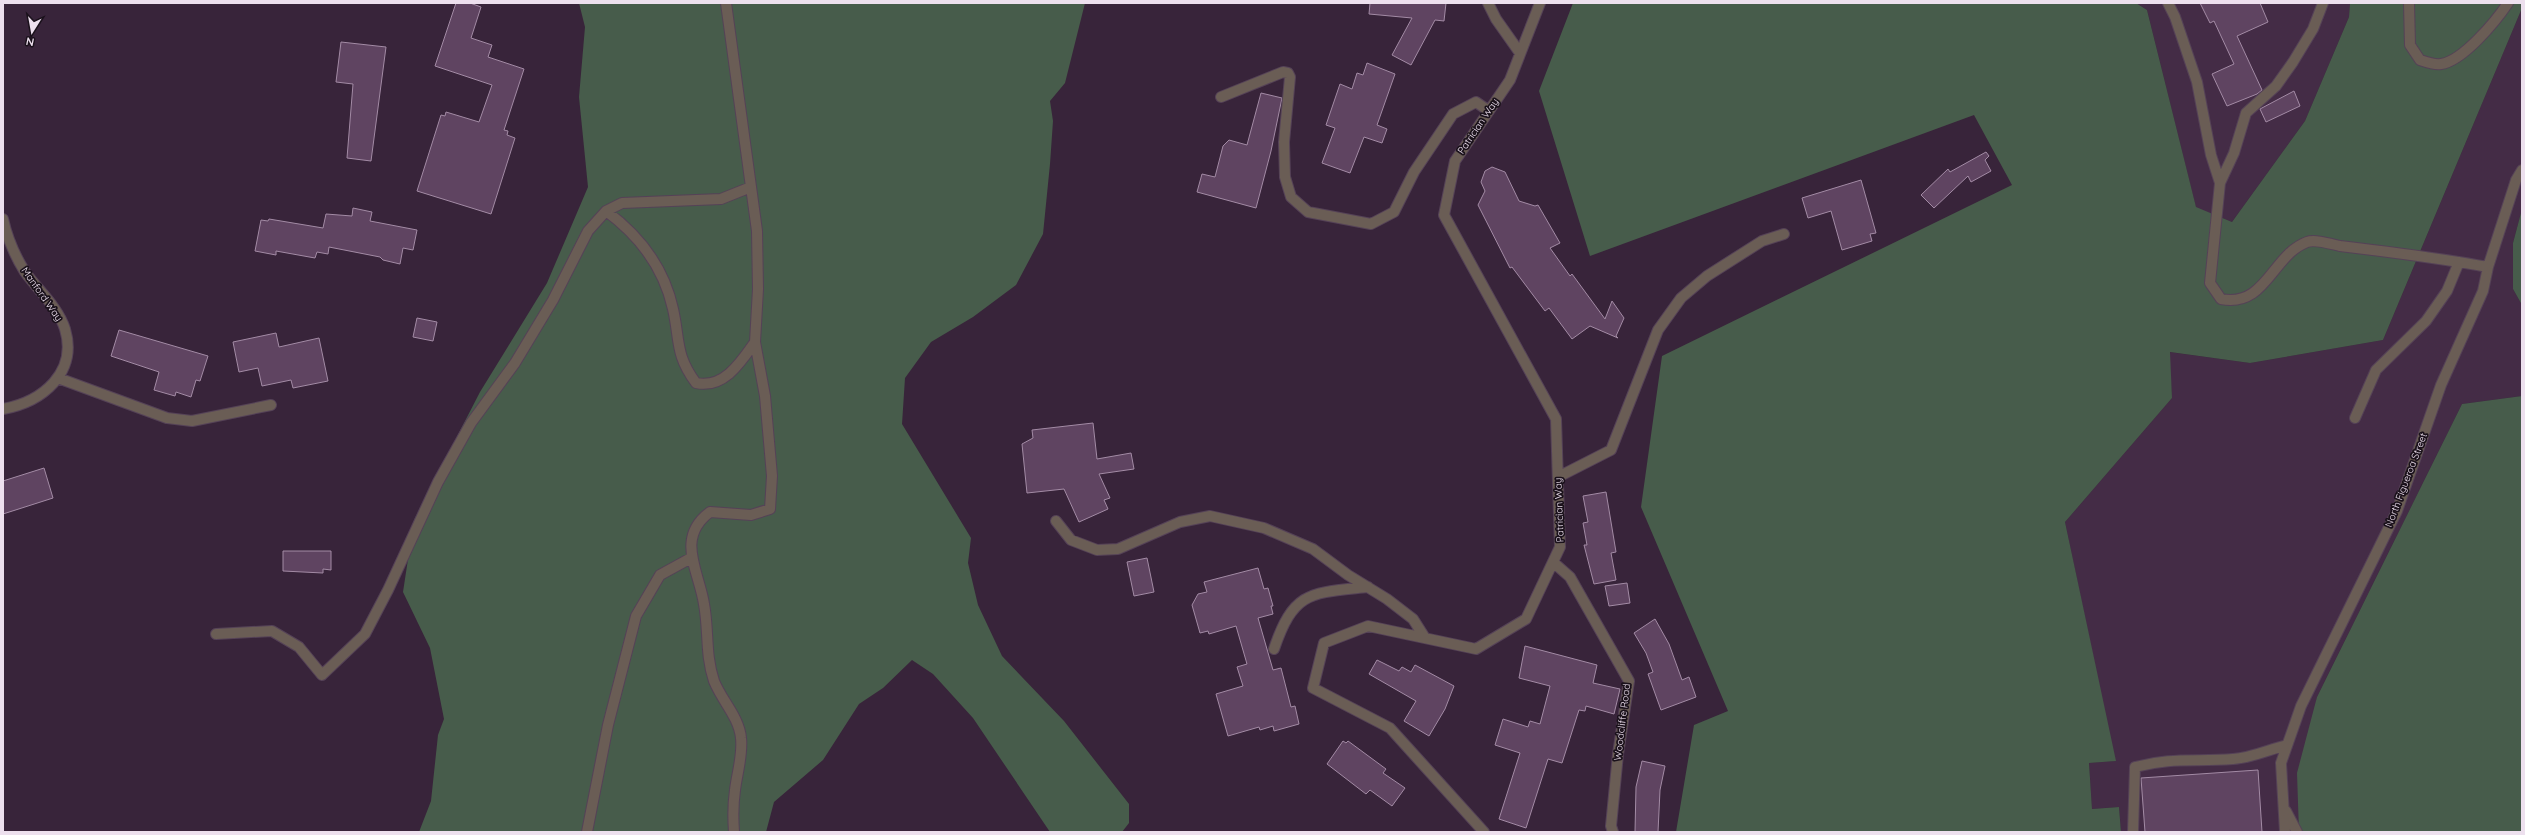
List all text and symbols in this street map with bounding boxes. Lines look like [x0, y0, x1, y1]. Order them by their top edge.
north arrow [12, 12, 52, 52]
text: N [25, 34, 35, 49]
street label: Patrician Way [1455, 96, 1501, 156]
street label: Manford Way [19, 264, 65, 324]
street label: North Figueroa Street [2382, 430, 2430, 529]
street label: Patrician Way [1551, 478, 1567, 542]
street label: Woodcliffe Road [1611, 683, 1633, 761]

